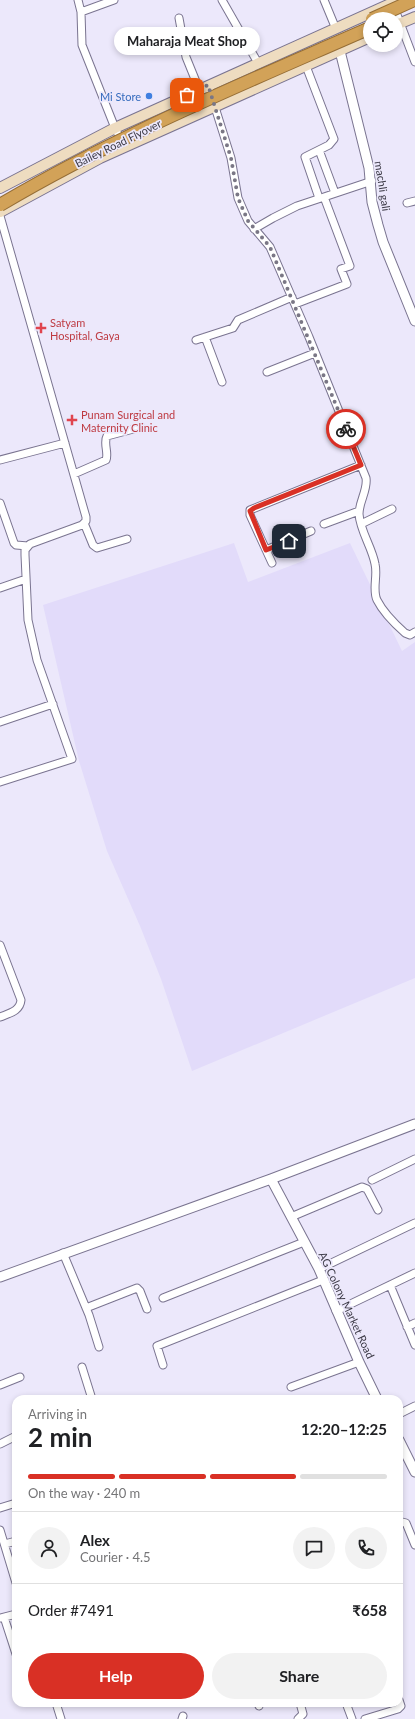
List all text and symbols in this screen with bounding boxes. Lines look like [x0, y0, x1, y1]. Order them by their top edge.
map controls [363, 12, 403, 52]
button: locate [363, 12, 403, 52]
callout: Maharaja Meat Shop [114, 27, 260, 55]
text: Maharaja Meat Shop [127, 33, 247, 49]
pin [170, 78, 204, 112]
icon: bag [176, 84, 198, 106]
place label: Mi Store [100, 90, 141, 103]
marker: Mi Store [144, 91, 154, 101]
street label: Bailey Road Flyover [73, 116, 163, 170]
street label: machli gali [373, 160, 393, 212]
place label: Satyam Hospital, Gaya [50, 316, 120, 342]
marker: Satyam Hospital, Gaya [35, 322, 47, 334]
place label: Punam Surgical and Maternity Clinic [81, 408, 175, 434]
courier [326, 409, 366, 449]
marker: Punam Surgical and Maternity Clinic [66, 414, 78, 426]
icon: bike [335, 418, 357, 440]
pin [272, 524, 306, 558]
icon: home [278, 530, 300, 552]
street label: AG Colony Market Road [317, 1250, 377, 1360]
text: Arriving in [28, 1406, 87, 1422]
text: 12:20–12:25 [301, 1420, 387, 1438]
text: 2 min [28, 1421, 92, 1453]
text: On the way · 240 m [28, 1485, 140, 1501]
button: person [28, 1527, 70, 1569]
button: chat [293, 1527, 335, 1569]
button: phone [345, 1527, 387, 1569]
text: Alex [80, 1531, 110, 1549]
text: Courier · 4.5 [80, 1549, 151, 1565]
text: Order #7491 [28, 1601, 114, 1619]
text: ₹658 [352, 1601, 387, 1619]
button: Help [28, 1653, 204, 1699]
button: Share [212, 1653, 387, 1699]

